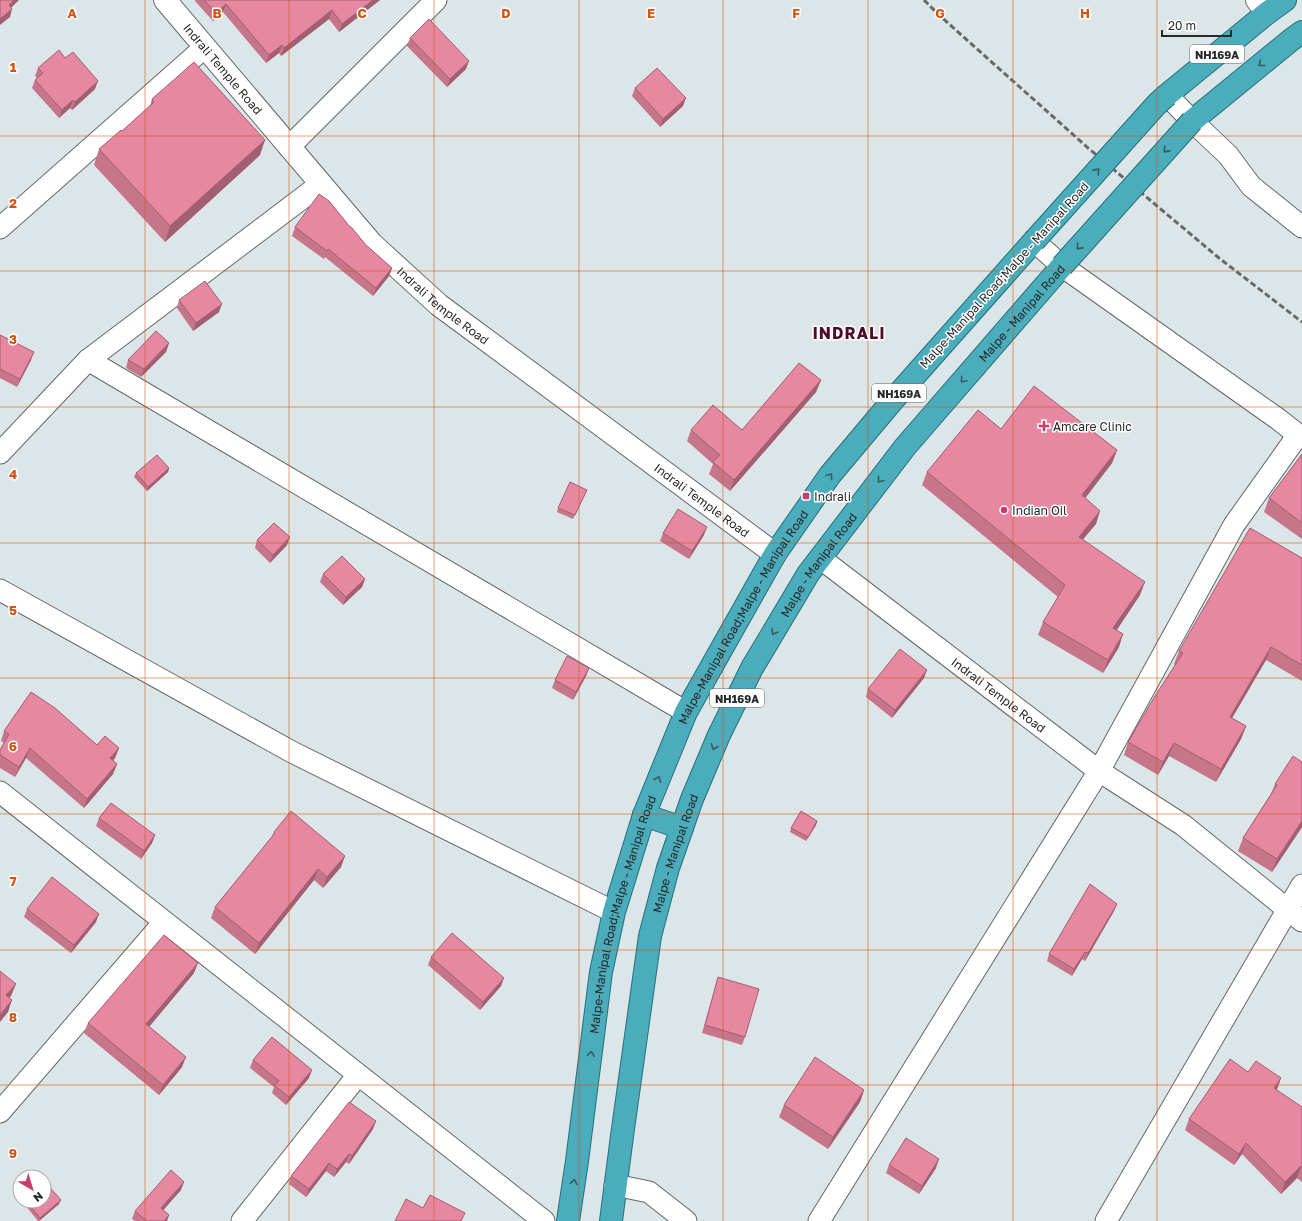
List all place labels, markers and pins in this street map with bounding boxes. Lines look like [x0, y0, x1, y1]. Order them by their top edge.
place label: Amcare Clinic [1053, 419, 1132, 434]
marker: Amcare Clinic [1038, 420, 1050, 432]
place label: Indrali [814, 489, 851, 504]
marker: Indrali [801, 491, 811, 501]
place label: Indian Oil [1012, 503, 1067, 518]
marker: Indian Oil [999, 505, 1009, 515]

